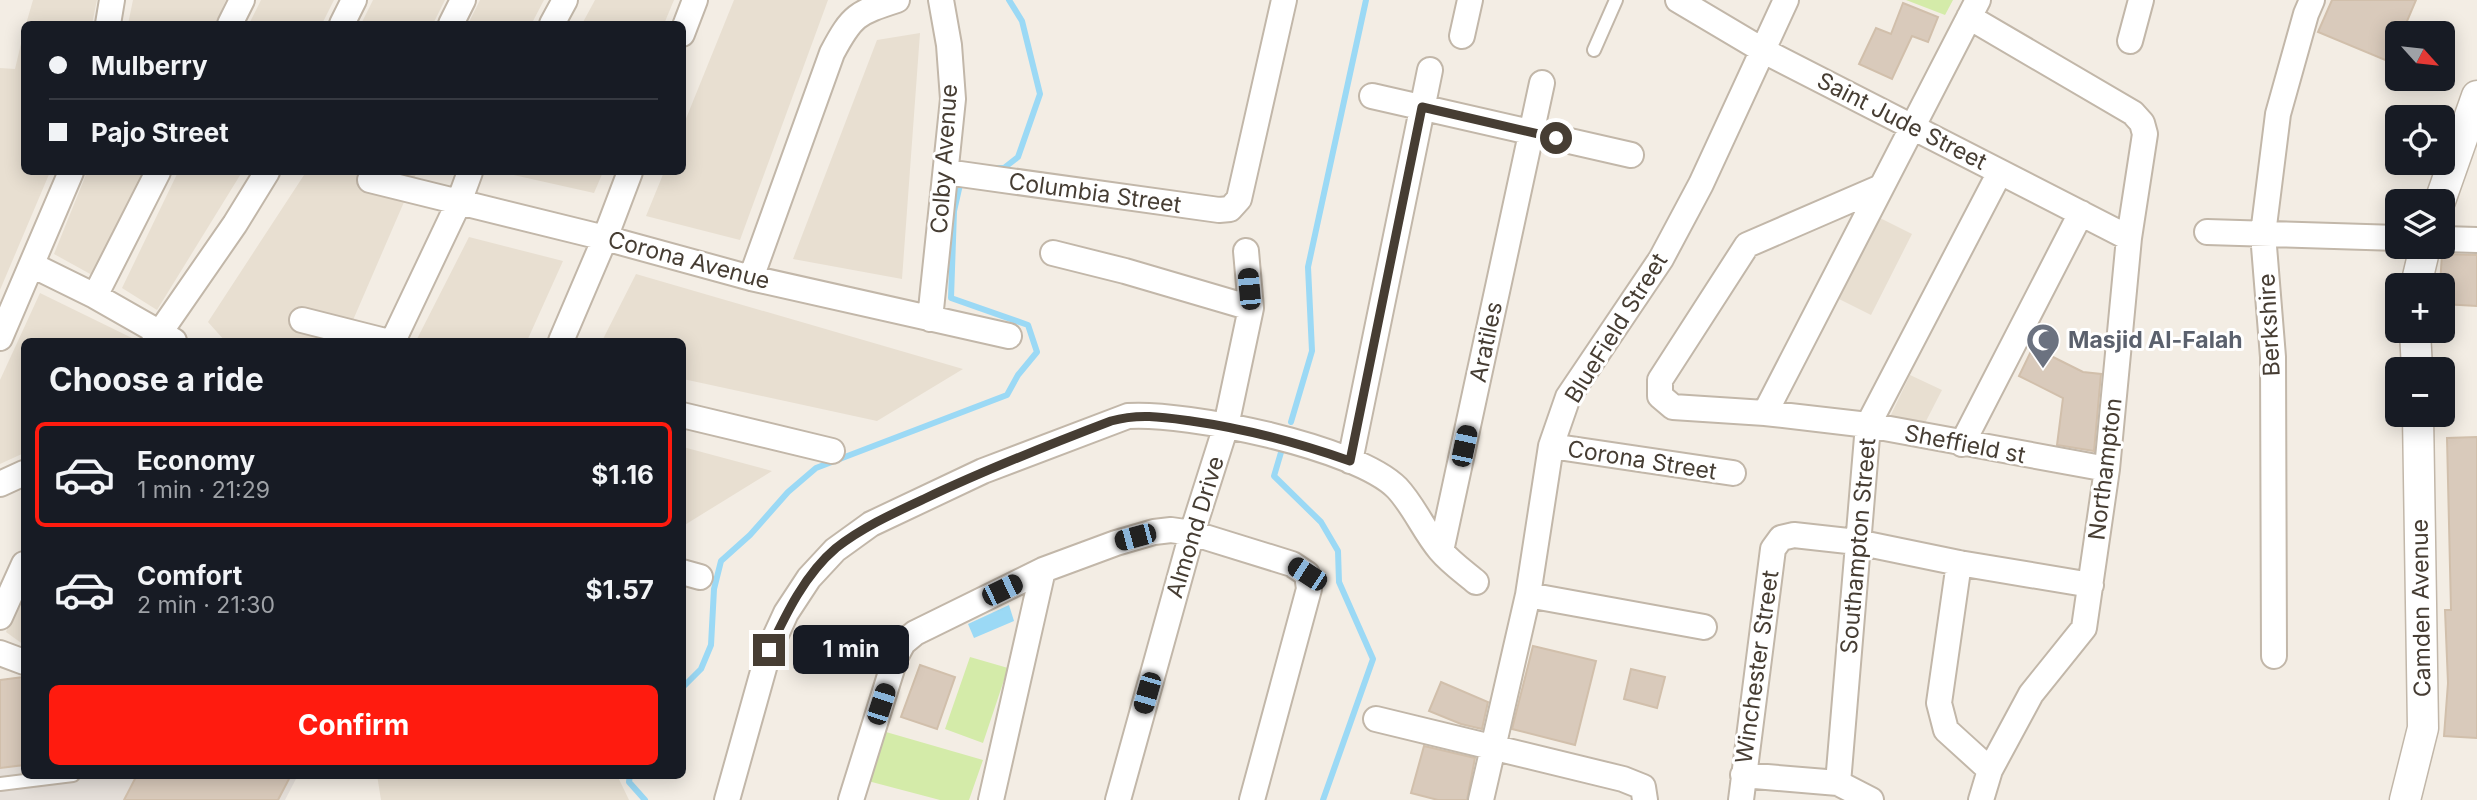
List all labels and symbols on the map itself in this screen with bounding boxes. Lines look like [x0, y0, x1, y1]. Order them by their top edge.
north arrow [2385, 21, 2455, 91]
street label: Saint Jude Street [1813, 66, 1992, 176]
street label: Colby Avenue [925, 83, 963, 235]
route start [1540, 122, 1572, 154]
street label: Columbia Street [1007, 167, 1183, 219]
street label: Corona Avenue [605, 225, 773, 295]
street label: BlueField Street [1559, 248, 1673, 408]
car [1237, 267, 1262, 311]
street label: Berkshire [2252, 273, 2286, 377]
street label: Aratiles [1464, 299, 1508, 385]
mosque icon: Masjid Al-Falah [2024, 321, 2062, 370]
place label: Masjid Al-Falah [2068, 326, 2243, 354]
street label: Northampton [2082, 396, 2128, 542]
street label: Sheffield st [1902, 419, 2028, 470]
car [1450, 423, 1479, 469]
street label: Corona Street [1565, 434, 1719, 486]
street label: Southampton Street [1835, 436, 1881, 655]
street label: Almond Drive [1160, 453, 1230, 601]
street label: Camden Avenue [2405, 519, 2437, 697]
car [1112, 521, 1159, 553]
car [1284, 554, 1331, 594]
street label: Winchester Street [1730, 568, 1784, 765]
car [979, 571, 1026, 609]
callout: 1 min [794, 626, 909, 674]
route end [753, 634, 785, 666]
car [1132, 670, 1163, 716]
car [865, 681, 898, 727]

